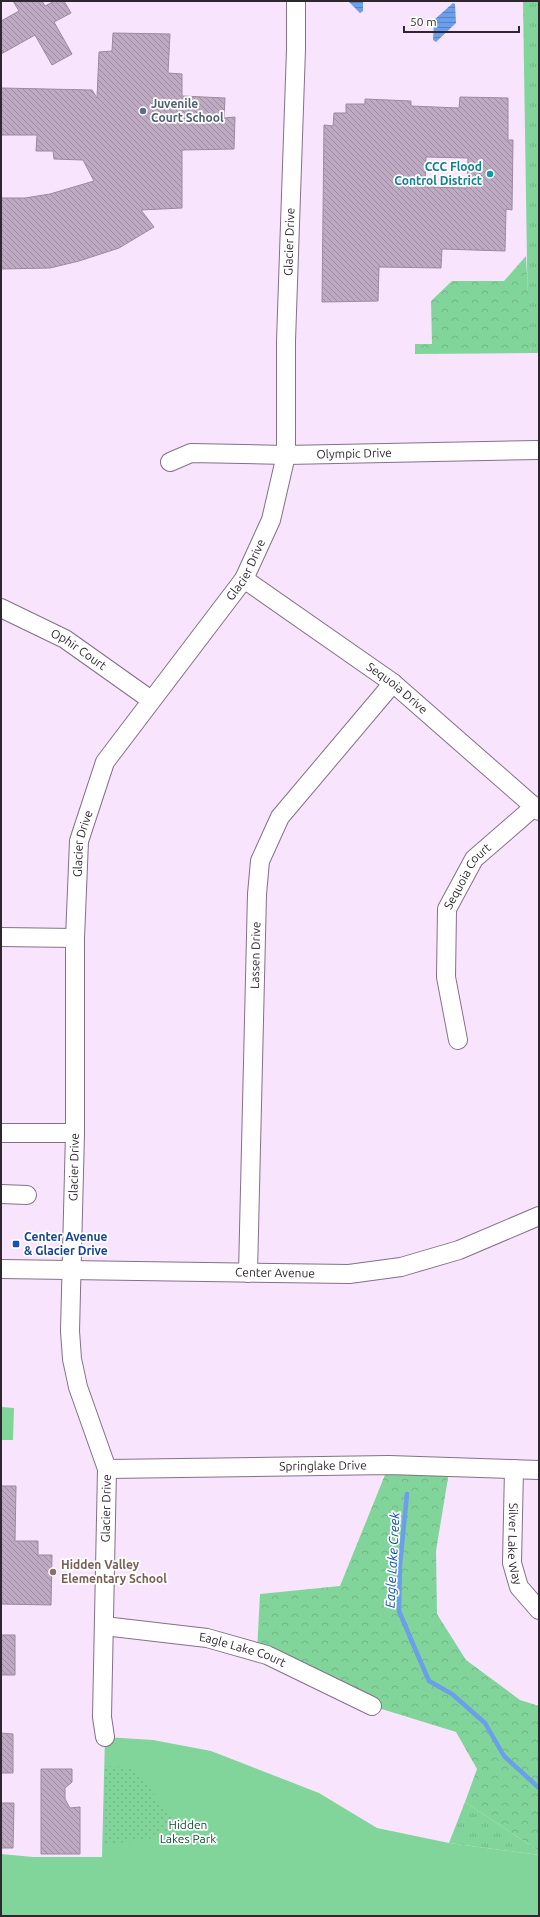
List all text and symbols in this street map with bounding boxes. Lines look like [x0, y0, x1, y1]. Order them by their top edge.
scale bar [404, 8, 519, 34]
text: 50 m [410, 15, 437, 28]
place label: Juvenile Court School [151, 97, 224, 124]
marker: Juvenile Court School [138, 106, 148, 116]
place label: CCC Flood Control District [394, 160, 482, 187]
marker: CCC Flood Control District [485, 169, 495, 179]
street label: Glacier Drive [281, 207, 297, 276]
street label: Olympic Drive [316, 446, 392, 460]
street label: Glacier Drive [223, 537, 267, 603]
street label: Ophir Court [49, 626, 109, 672]
street label: Sequoia Drive [364, 660, 430, 716]
street label: Glacier Drive [71, 808, 95, 877]
street label: Sequoia Court [441, 840, 493, 911]
street label: Lassen Drive [248, 921, 262, 989]
street label: Glacier Drive [66, 1133, 81, 1201]
place label: Center Avenue & Glacier Drive [24, 1230, 108, 1257]
marker: Center Avenue & Glacier Drive [11, 1239, 21, 1249]
street label: Center Avenue [235, 1265, 315, 1280]
street label: Springlake Drive [279, 1458, 367, 1473]
street label: Glacier Drive [99, 1474, 113, 1542]
street label: Silver Lake Way [506, 1503, 525, 1586]
water label: Eagle Lake Creek [383, 1511, 402, 1608]
place label: Hidden Valley Elementary School [61, 1558, 167, 1585]
marker: Hidden Valley Elementary School [48, 1567, 58, 1577]
street label: Eagle Lake Court [198, 1630, 288, 1669]
park label: Hidden Lakes Park [160, 1818, 216, 1845]

